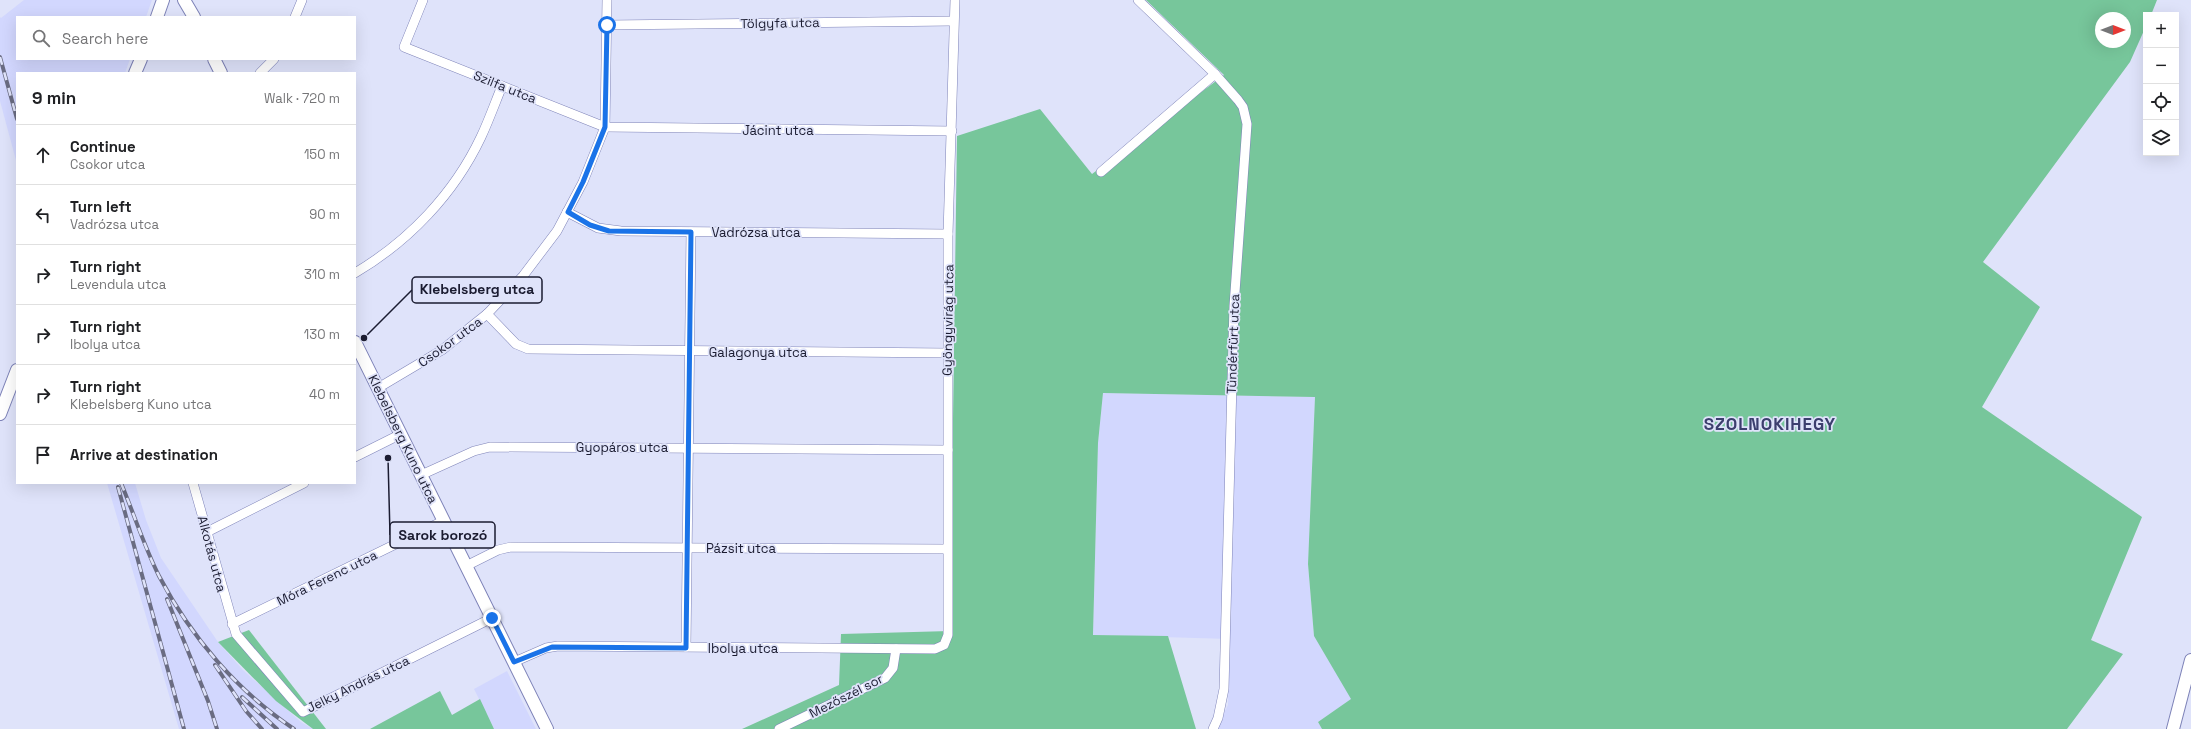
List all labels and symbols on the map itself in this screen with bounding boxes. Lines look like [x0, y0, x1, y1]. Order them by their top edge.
north arrow [2095, 12, 2131, 48]
street label: Tölgyfa utca [740, 14, 820, 32]
route start [598, 16, 616, 34]
street label: Szilfa utca [471, 67, 539, 108]
street label: Jácint utca [742, 122, 814, 139]
street label: Vadrózsa utca [711, 224, 801, 241]
street label: Gyöngyvirág utca [939, 264, 957, 376]
callout: Klebelsberg utca [412, 277, 542, 303]
text: Klebelsberg utca [420, 280, 534, 298]
street label: Tündérfürt utca [1223, 293, 1243, 394]
street label: Csokor utca [415, 313, 486, 371]
street label: Galagonya utca [709, 344, 808, 361]
street label: Klebelsberg Kuno utca [364, 372, 442, 507]
district label: SZOLNOKIHEGY [1704, 413, 1836, 435]
street label: Gyopáros utca [576, 439, 669, 456]
street label: Alkotás utca [194, 514, 230, 595]
callout: Sarok borozó [390, 522, 495, 548]
text: Sarok borozó [399, 526, 487, 544]
street label: Pázsit utca [706, 540, 777, 557]
street label: Móra Ferenc utca [274, 546, 381, 610]
route end [483, 609, 501, 627]
street label: Ibolya utca [708, 640, 779, 657]
street label: Jelky András utca [304, 652, 413, 716]
street label: Mezőszél sor [806, 670, 886, 722]

